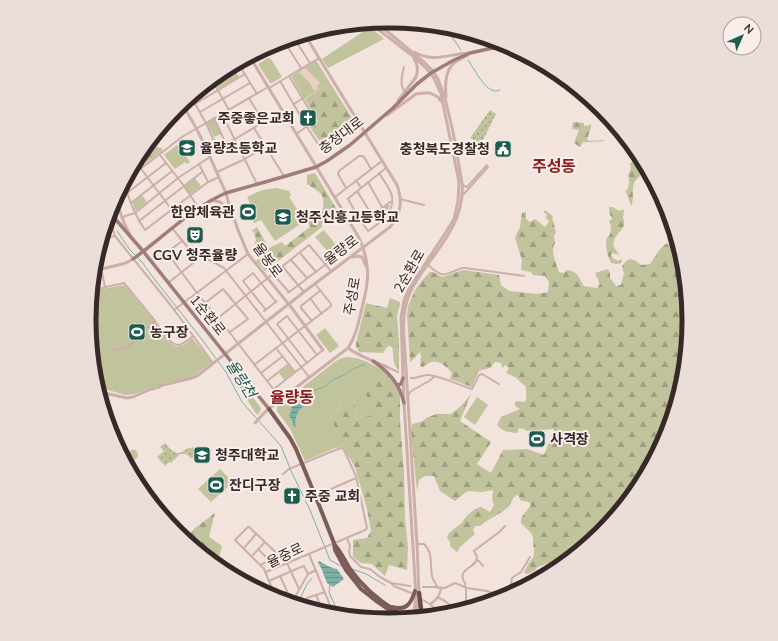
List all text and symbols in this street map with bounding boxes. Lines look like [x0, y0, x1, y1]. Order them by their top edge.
north arrow [722, 16, 762, 56]
text: N [741, 21, 757, 37]
church icon: 주중좋은교회 [298, 108, 318, 128]
place label: 주중좋은교회 [218, 109, 295, 128]
street label: 충청대로 [315, 112, 368, 158]
school or university icon: 율량초등학교 [177, 138, 197, 158]
place label: 율량초등학교 [200, 139, 277, 158]
public building icon: 충청북도경찰청 [493, 139, 513, 159]
place label: 충청북도경찰청 [400, 140, 490, 159]
district label: 주성동 [532, 156, 576, 178]
sports icon: 한암체육관 [238, 202, 258, 222]
place label: 한암체육관 [171, 203, 235, 222]
school or university icon: 청주신흥고등학교 [273, 207, 293, 227]
place label: 청주신흥고등학교 [296, 208, 399, 227]
theatre icon: CGV 청주율량 [185, 225, 205, 245]
street label: 율량로 [320, 231, 363, 270]
street label: 율봉로 [249, 239, 287, 282]
place label: CGV 청주율량 [153, 246, 237, 265]
street label: 2순환로 [389, 246, 429, 296]
street label: 주성로 [340, 275, 365, 317]
street label: 1순환로 [185, 291, 230, 340]
sports icon: 농구장 [127, 322, 147, 342]
place label: 농구장 [150, 323, 189, 342]
water label: 율량천 [222, 356, 262, 404]
district label: 율량동 [270, 387, 314, 409]
sports icon: 사격장 [527, 429, 547, 449]
place label: 사격장 [550, 430, 589, 449]
school or university icon: 청주대학교 [192, 445, 212, 465]
place label: 청주대학교 [215, 446, 280, 465]
sports icon: 잔디구장 [206, 475, 226, 495]
place label: 잔디구장 [229, 476, 281, 495]
church icon: 주중 교회 [282, 486, 302, 506]
place label: 주중 교회 [305, 487, 360, 506]
street label: 율중로 [264, 538, 307, 572]

